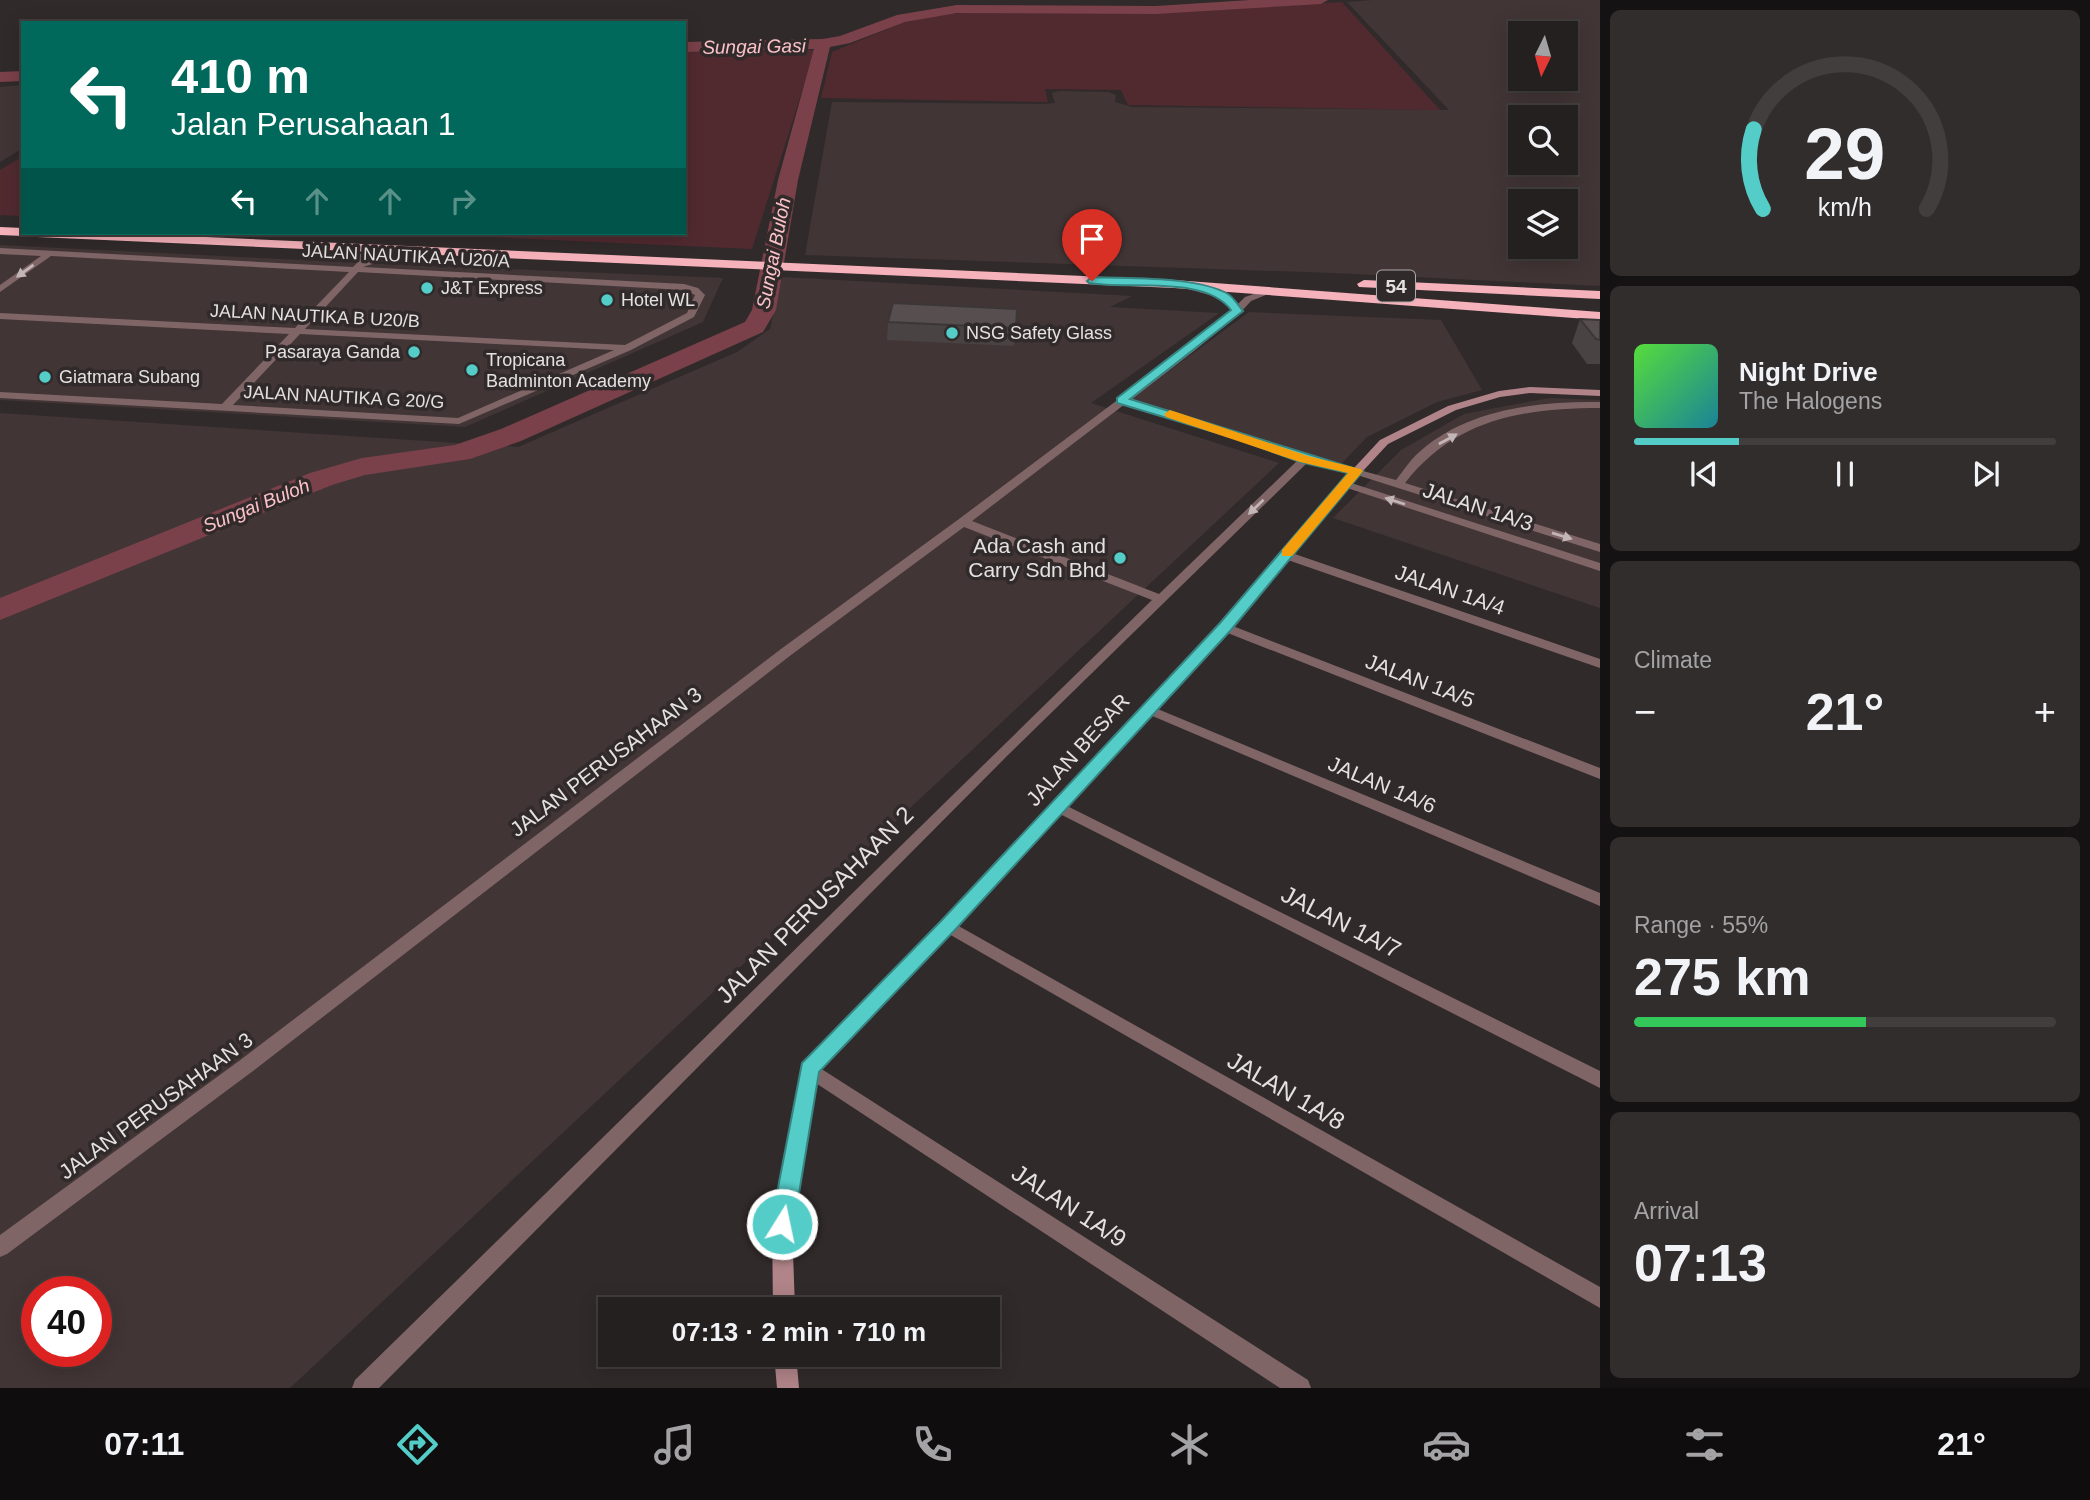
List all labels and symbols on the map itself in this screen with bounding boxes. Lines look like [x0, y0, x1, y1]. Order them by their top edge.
north arrow [1508, 21, 1578, 91]
water label: Sungai Gasi [702, 35, 807, 58]
water label: Sungai Buloh [752, 196, 795, 311]
pin [1062, 209, 1122, 281]
street label: JALAN NAUTIKA A U20/A [302, 241, 510, 271]
one-way arrow [16, 264, 34, 279]
road number: 54 [1377, 270, 1415, 302]
place label: J&T Express [441, 278, 543, 298]
marker: J&T Express [419, 280, 435, 296]
place label: Hotel WL [621, 290, 695, 310]
marker: Hotel WL [599, 292, 615, 308]
street label: JALAN NAUTIKA B U20/B [210, 301, 420, 331]
place label: NSG Safety Glass [966, 323, 1112, 343]
marker: NSG Safety Glass [944, 325, 960, 341]
place label: Pasaraya Ganda [265, 342, 401, 362]
marker: Pasaraya Ganda [406, 344, 422, 360]
place label: Tropicana Badminton Academy [486, 350, 651, 391]
marker: Tropicana Badminton Academy [464, 362, 480, 378]
place label: Giatmara Subang [59, 367, 200, 387]
marker: Giatmara Subang [37, 369, 53, 385]
street label: JALAN NAUTIKA G 20/G [243, 382, 445, 412]
one-way arrow [1438, 433, 1458, 445]
water label: Sungai Buloh [200, 475, 313, 536]
street label: JALAN 1A/3 [1420, 478, 1536, 535]
one-way arrow [1384, 495, 1405, 505]
one-way arrow [1248, 498, 1265, 514]
one-way arrow [1552, 531, 1573, 541]
place label: Ada Cash and Carry Sdn Bhd [968, 534, 1106, 581]
marker: Ada Cash and Carry Sdn Bhd [1112, 550, 1128, 566]
street label: JALAN 1A/4 [1392, 560, 1508, 619]
street label: JALAN 1A/5 [1363, 649, 1478, 712]
street label: JALAN PERUSAHAAN 3 [506, 682, 706, 841]
street label: JALAN BESAR [1021, 689, 1134, 810]
street label: JALAN 1A/6 [1325, 752, 1439, 817]
street label: JALAN PERUSAHAAN 2 [711, 801, 919, 1009]
street label: JALAN 1A/7 [1277, 880, 1406, 963]
street label: JALAN PERUSAHAAN 3 [55, 1028, 257, 1184]
street label: JALAN 1A/8 [1223, 1046, 1350, 1135]
street label: JALAN 1A/9 [1007, 1159, 1131, 1253]
position arrow [745, 1187, 819, 1261]
speed limit sign: 40 [21, 1276, 112, 1367]

